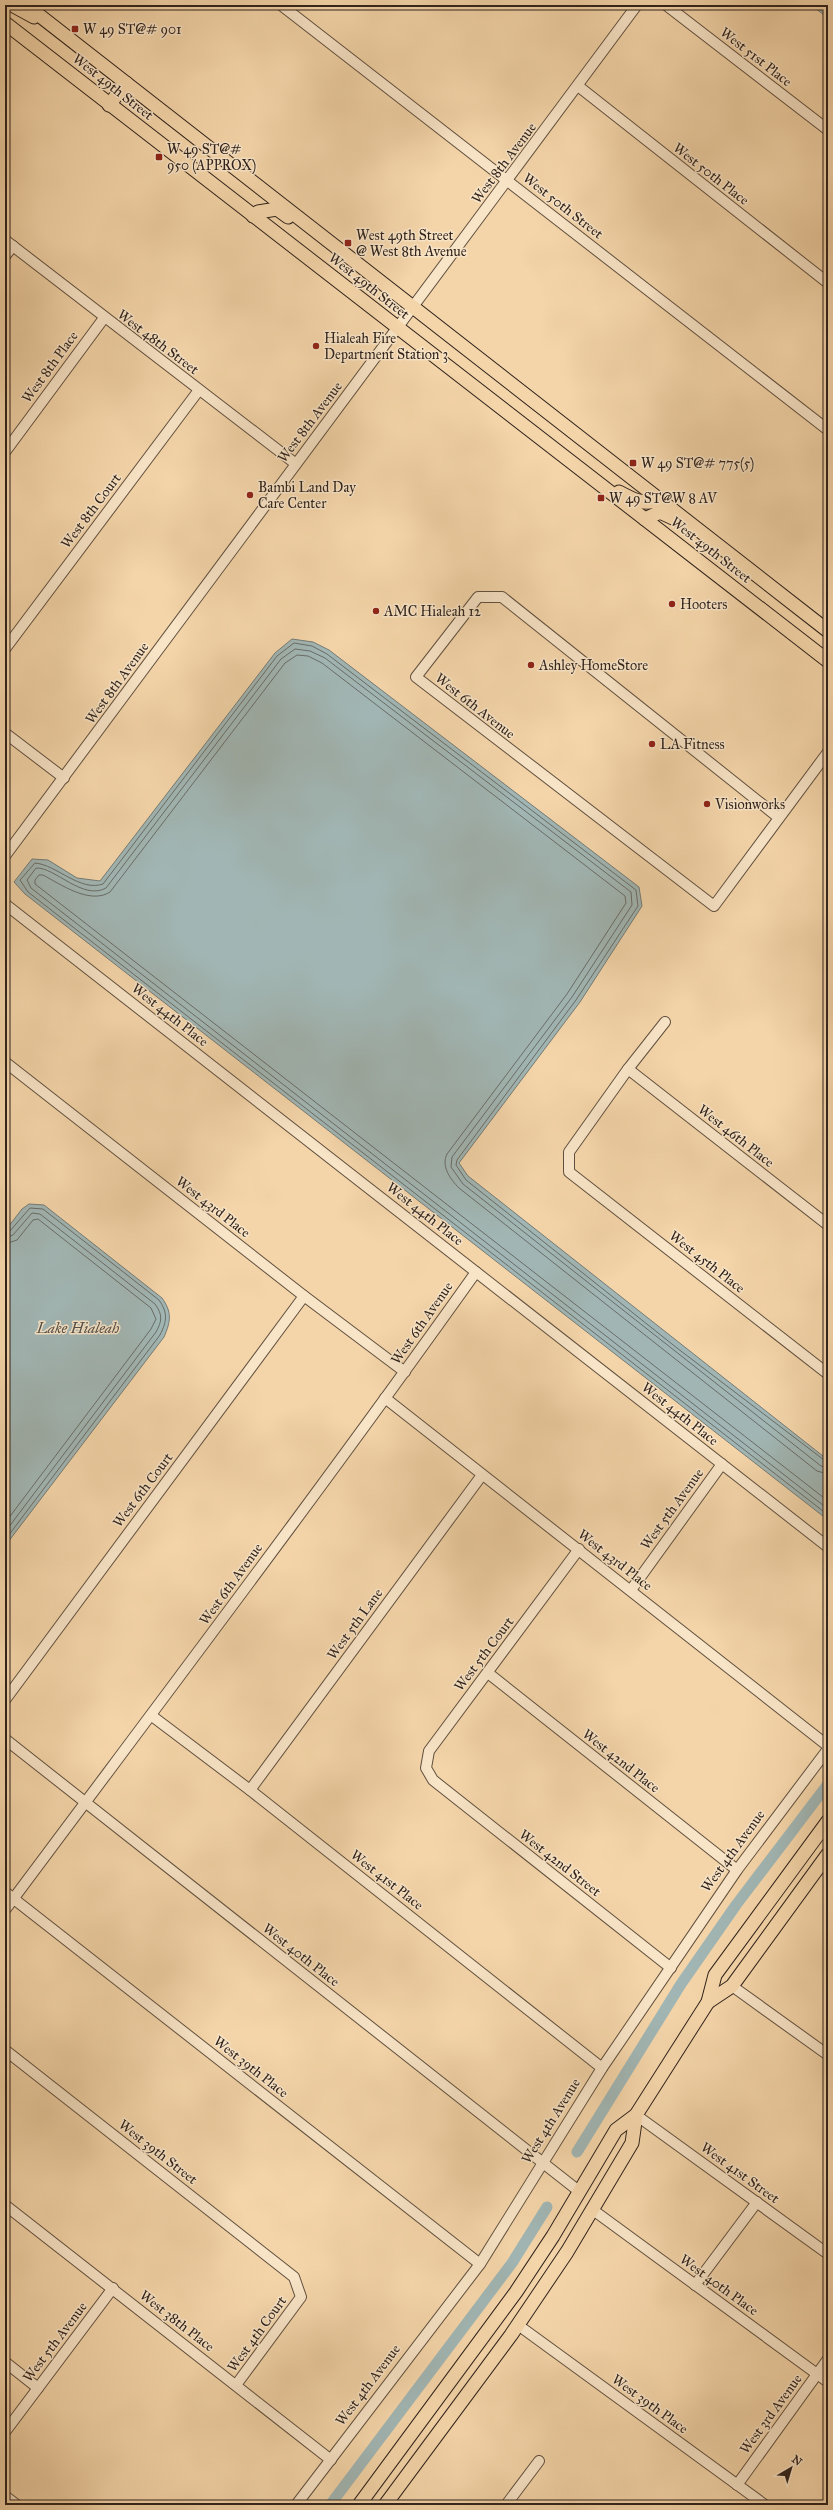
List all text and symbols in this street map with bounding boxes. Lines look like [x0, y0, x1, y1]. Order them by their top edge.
place label: W 49 ST@# 901 [83, 21, 182, 38]
marker: W 49 ST@# 901 [70, 24, 80, 34]
street label: West 51st Place [717, 24, 795, 90]
street label: West 49th Street [69, 50, 157, 124]
street label: West 8th Avenue [468, 119, 540, 207]
street label: West 50th Place [670, 139, 752, 209]
place label: W 49 ST@# 950 (APPROX) [167, 141, 256, 175]
marker: W 49 ST@# 950 (APPROX) [154, 152, 164, 162]
street label: West 50th Street [520, 169, 606, 243]
place label: West 49th Street @ West 8th Avenue [356, 227, 467, 260]
marker: West 49th Street @ West 8th Avenue [343, 238, 353, 248]
street label: West 49th Street [325, 249, 413, 323]
street label: West 48th Street [114, 306, 202, 378]
street label: West 8th Place [18, 328, 82, 406]
place label: Hialeah Fire Department Station 3 [324, 330, 448, 363]
marker: Hialeah Fire Department Station 3 [311, 341, 321, 351]
street label: West 8th Avenue [274, 378, 346, 466]
place label: W 49 ST@# 775(5) [641, 455, 754, 473]
marker: W 49 ST@# 775(5) [628, 458, 638, 468]
street label: West 8th Court [57, 470, 125, 552]
place label: Bambi Land Day Care Center [258, 479, 356, 512]
marker: Bambi Land Day Care Center [245, 490, 255, 500]
place label: W 49 ST@W 8 AV [609, 490, 718, 507]
marker: W 49 ST@W 8 AV [596, 493, 606, 503]
street label: West 49th Street [667, 513, 755, 587]
place label: Hooters [680, 596, 727, 613]
marker: Hooters [667, 599, 677, 609]
place label: AMC Hialeah 12 [383, 603, 481, 620]
marker: AMC Hialeah 12 [371, 606, 381, 616]
street label: West 8th Avenue [82, 639, 152, 727]
place label: Ashley HomeStore [538, 657, 648, 674]
marker: Ashley HomeStore [526, 660, 536, 670]
street label: West 6th Avenue [432, 670, 518, 743]
place label: LA Fitness [660, 736, 725, 753]
marker: LA Fitness [647, 739, 657, 749]
place label: Visionworks [714, 796, 785, 813]
marker: Visionworks [702, 799, 712, 809]
street label: West 44th Place [128, 980, 212, 1050]
street label: West 46th Place [695, 1101, 778, 1171]
street label: West 43rd Place [172, 1173, 254, 1241]
street label: West 44th Place [383, 1179, 467, 1249]
street label: West 45th Place [666, 1227, 748, 1297]
street label: West 6th Avenue [387, 1278, 457, 1367]
water label: Lake Hialeah [36, 1319, 120, 1337]
street label: West 44th Place [638, 1379, 722, 1449]
street label: West 6th Court [109, 1449, 177, 1531]
street label: West 5th Avenue [637, 1465, 707, 1553]
street label: West 43rd Place [574, 1526, 656, 1594]
street label: West 6th Avenue [196, 1540, 266, 1628]
street label: West 5th Lane [324, 1585, 387, 1663]
street label: West 5th Court [451, 1614, 517, 1694]
street label: West 42nd Place [579, 1726, 663, 1797]
street label: West 4th Avenue [698, 1807, 769, 1895]
street label: West 42nd Street [516, 1826, 604, 1900]
street label: West 41st Place [347, 1846, 427, 1914]
street label: West 40th Place [259, 1920, 343, 1990]
street label: West 39th Place [210, 2033, 292, 2101]
street label: West 4th Avenue [518, 2075, 584, 2167]
street label: West 39th Street [115, 2116, 201, 2188]
street label: West 41st Street [697, 2139, 783, 2207]
street label: West 40th Place [676, 2251, 762, 2319]
street label: West 38th Place [136, 2287, 218, 2355]
street label: West 4th Court [224, 2293, 290, 2375]
street label: West 5th Avenue [19, 2298, 91, 2385]
street label: West 4th Avenue [332, 2341, 404, 2429]
street label: West 39th Place [609, 2371, 692, 2437]
street label: West 3rd Avenue [736, 2371, 806, 2457]
north arrow [771, 2448, 811, 2488]
text: N [789, 2453, 805, 2469]

